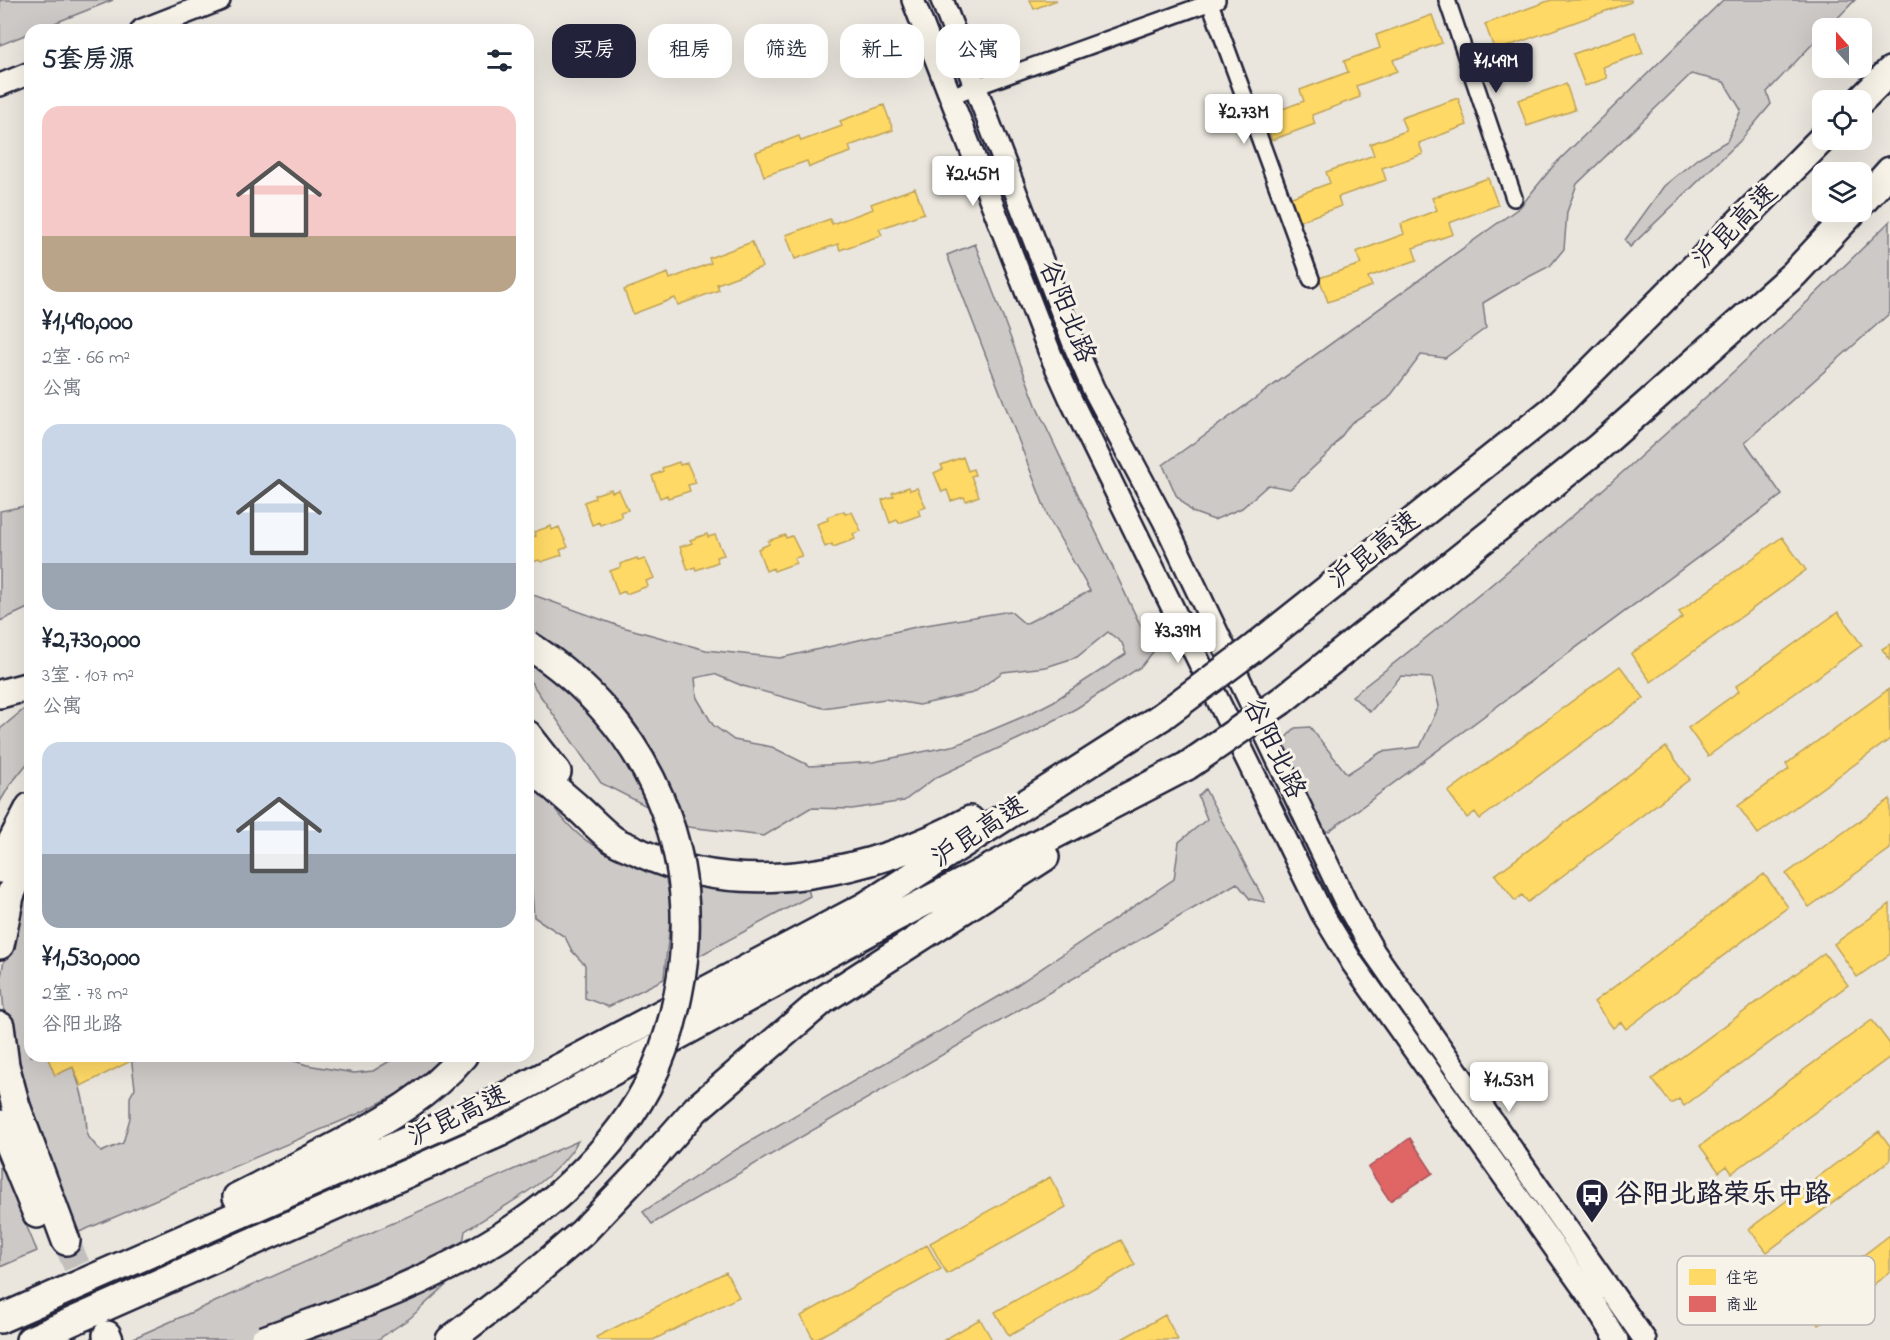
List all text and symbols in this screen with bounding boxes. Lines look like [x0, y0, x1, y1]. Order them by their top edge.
north arrow [1812, 18, 1872, 78]
map controls [1812, 18, 1872, 222]
chip: 买房 [552, 24, 636, 78]
chip: 租房 [648, 24, 732, 78]
chip: 筛选 [744, 24, 828, 78]
chip: 新上 [840, 24, 924, 78]
chip: 公寓 [936, 24, 1020, 78]
text: 5套房源 [42, 42, 135, 80]
pin: ¥1.49M [1447, 43, 1545, 94]
icon: filters [483, 44, 516, 77]
text: ¥1.49M [1474, 48, 1518, 77]
button: locate [1812, 90, 1872, 150]
pin: ¥2.73M [1195, 94, 1293, 145]
text: ¥2.73M [1219, 99, 1269, 128]
icon: home [225, 145, 333, 253]
pin: ¥2.45M [924, 156, 1022, 207]
text: ¥2.45M [946, 161, 1000, 190]
button: layers [1812, 162, 1872, 222]
street label: 沪昆高速 [1684, 175, 1788, 279]
street label: 谷阳北路 [1028, 255, 1104, 369]
text: ¥1,490,000 [42, 304, 133, 342]
text: 2室 · 66 m² [42, 344, 130, 373]
text: 公寓 [42, 375, 82, 404]
icon: home [225, 463, 333, 571]
street label: 沪昆高速 [1320, 502, 1430, 600]
pin: ¥3.39M [1129, 613, 1227, 664]
text: ¥3.39M [1155, 618, 1201, 647]
text: ¥2,730,000 [42, 622, 140, 660]
text: 3室 · 107 m² [42, 662, 134, 691]
street label: 谷阳北路 [1232, 692, 1314, 806]
text: 公寓 [42, 693, 82, 722]
icon: home [225, 781, 333, 889]
street label: 沪昆高速 [924, 787, 1036, 879]
text: ¥1,530,000 [42, 940, 140, 978]
text: 2室 · 78 m² [42, 980, 128, 1009]
text: 谷阳北路 [42, 1011, 122, 1040]
pin: ¥1.53M [1460, 1062, 1558, 1113]
text: ¥1.53M [1484, 1067, 1534, 1096]
street label: 沪昆高速 [402, 1077, 516, 1157]
place label: 谷阳北路荣乐中路 [1615, 1176, 1831, 1215]
bus stop icon: 谷阳北路荣乐中路 [1574, 1177, 1610, 1224]
legend [1677, 1256, 1875, 1325]
text: 住宅 [1726, 1267, 1758, 1291]
text: 商业 [1726, 1294, 1758, 1318]

